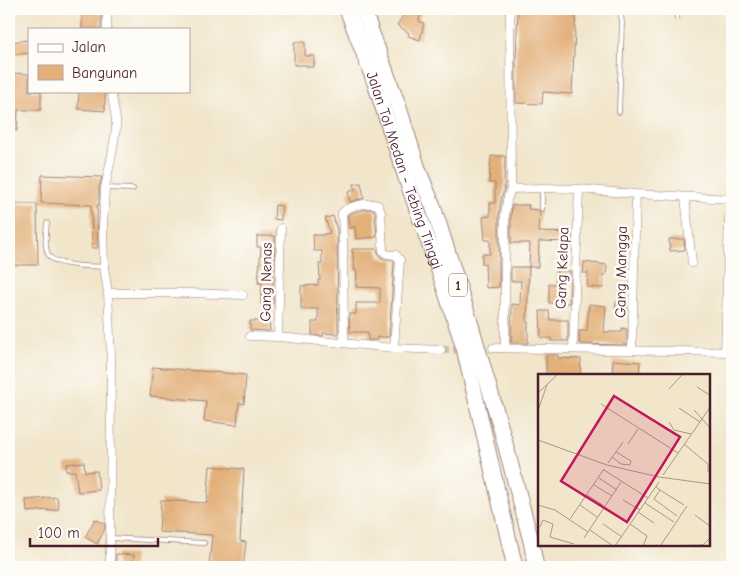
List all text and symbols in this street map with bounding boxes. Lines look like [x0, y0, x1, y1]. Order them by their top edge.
legend [28, 28, 190, 92]
text: Jalan [72, 38, 106, 56]
text: Bangunan [72, 64, 137, 82]
street label: Jalan Tol Medan - Tebing Tinggi [362, 69, 446, 271]
street label: Gang Mangga [611, 226, 631, 318]
street label: Gang Kelapa [552, 227, 572, 309]
street label: Gang Nenas [256, 242, 276, 322]
road number: 1 [449, 274, 467, 296]
inset map [538, 374, 711, 546]
scale bar [30, 516, 158, 548]
text: 100 m [38, 524, 80, 542]

